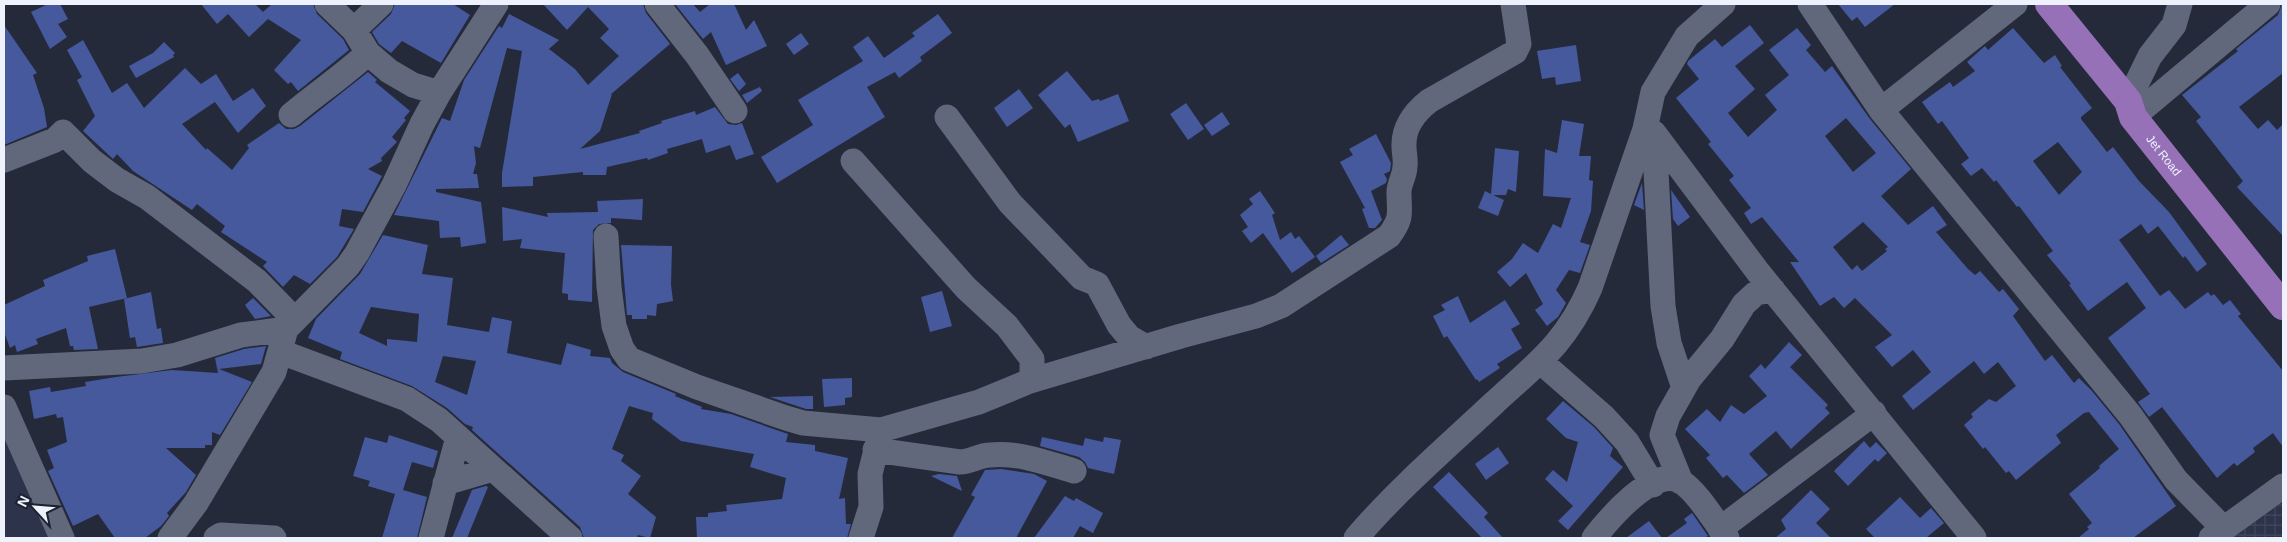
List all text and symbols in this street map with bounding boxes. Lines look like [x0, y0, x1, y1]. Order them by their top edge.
street label: Jet Road [2143, 132, 2184, 179]
north arrow [10, 482, 60, 532]
text: N [14, 493, 33, 509]

